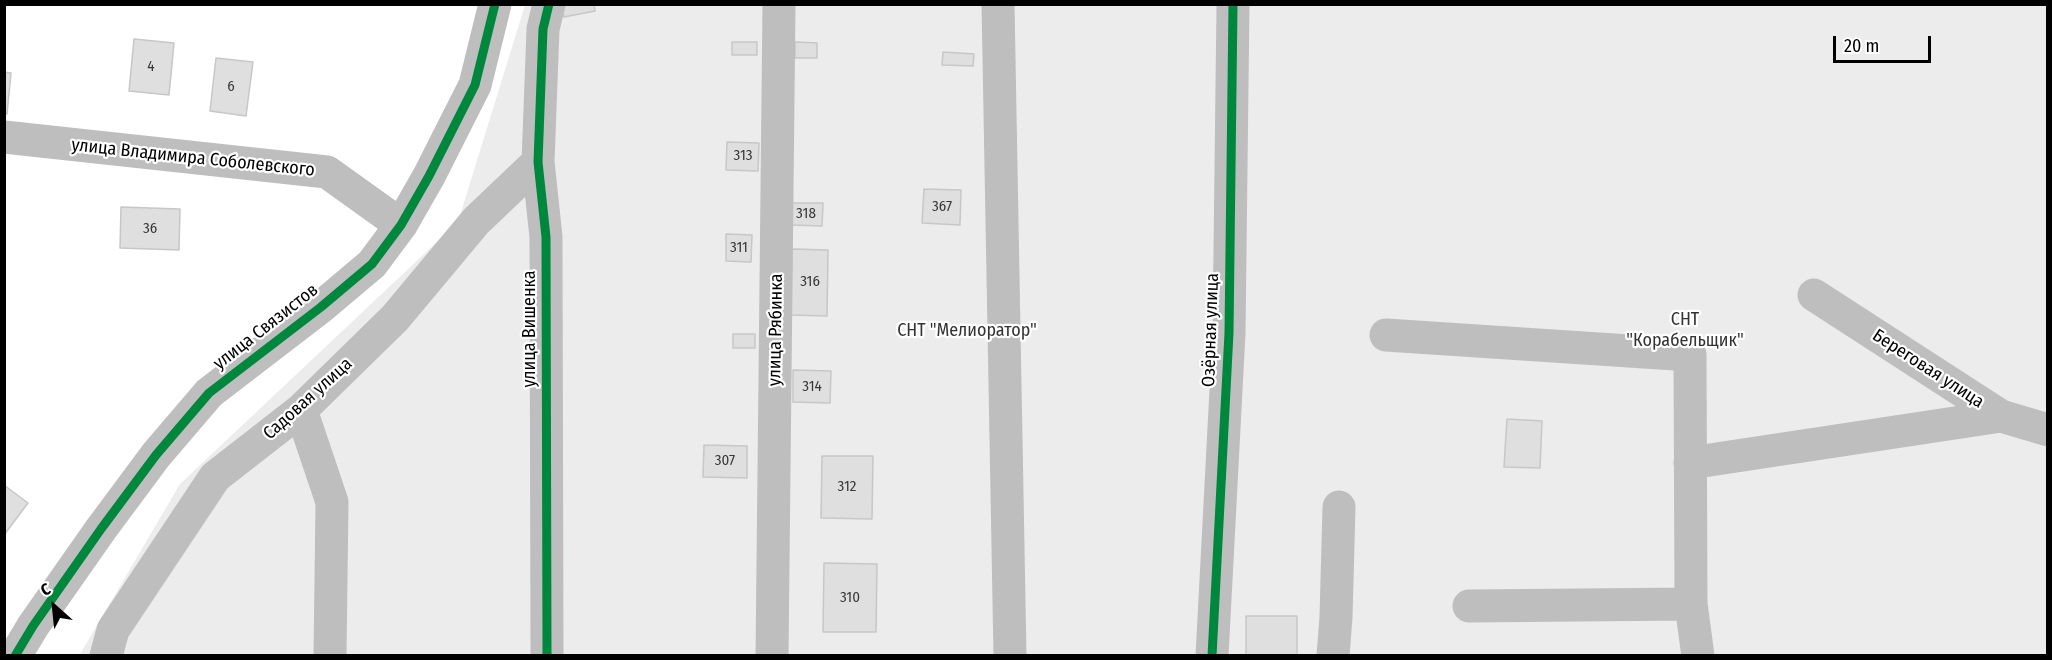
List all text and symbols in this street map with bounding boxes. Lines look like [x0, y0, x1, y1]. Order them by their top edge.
scale bar [1836, 24, 1934, 62]
text: 20 m [1844, 35, 1879, 57]
house number: 4 [147, 58, 155, 76]
house number: 6 [227, 78, 235, 96]
street label: улица Владимира Соболевского [70, 134, 316, 182]
house number: 313 [733, 147, 753, 165]
house number: 367 [932, 198, 952, 216]
house number: 318 [796, 205, 816, 223]
house number: 36 [143, 220, 157, 238]
house number: 311 [730, 239, 748, 257]
street label: улица Вишенка [519, 270, 541, 388]
house number: 316 [800, 273, 820, 291]
street label: Озёрная улица [1198, 273, 1224, 387]
street label: улица Рябинка [764, 274, 788, 386]
street label: улица Связистов [209, 279, 323, 375]
park label: СНТ "Корабельщик" [1626, 309, 1744, 352]
park label: СНТ "Мелиоратор" [897, 320, 1037, 342]
street label: Береговая улица [1868, 325, 1988, 413]
street label: Садовая улица [259, 353, 357, 445]
house number: 314 [802, 378, 822, 396]
house number: 307 [715, 452, 735, 470]
house number: 312 [838, 478, 856, 496]
north arrow [24, 576, 84, 636]
text: С [38, 579, 54, 600]
house number: 310 [840, 589, 860, 607]

